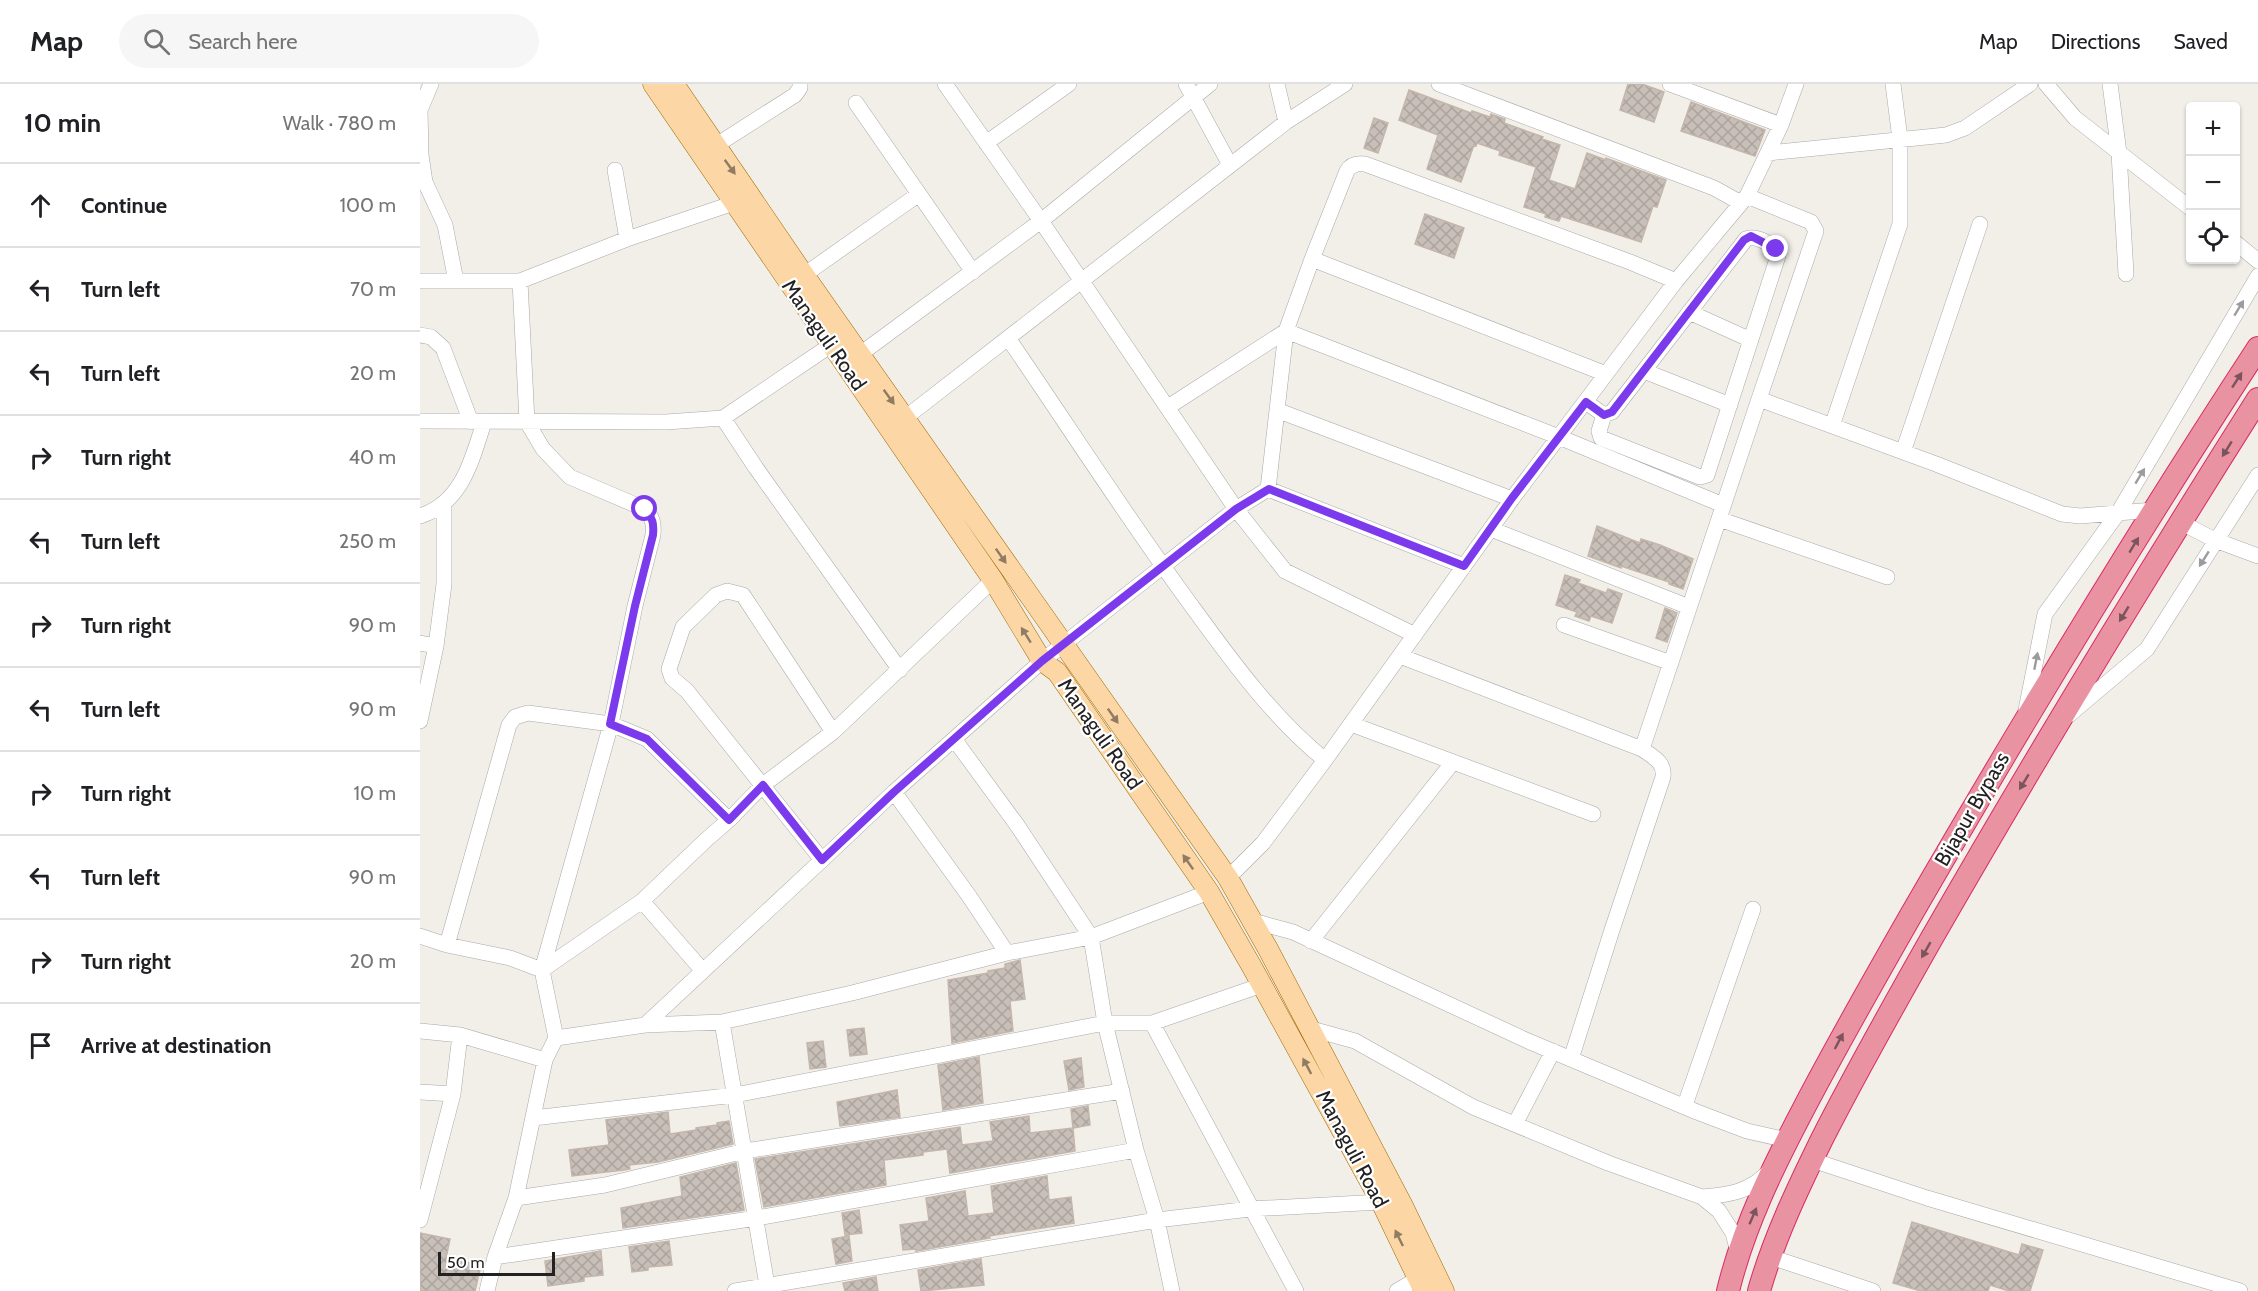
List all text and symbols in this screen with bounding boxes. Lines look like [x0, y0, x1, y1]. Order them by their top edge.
search box [119, 14, 539, 68]
text: Map [30, 24, 83, 58]
icon: search [140, 25, 173, 58]
text: Search here [188, 28, 297, 55]
text: Map [1979, 29, 2018, 54]
text: Directions [2051, 29, 2140, 54]
text: Saved [2173, 29, 2228, 54]
map controls [2186, 102, 2240, 264]
button: + [2186, 102, 2240, 156]
text: 10 min [24, 107, 101, 139]
text: Walk · 780 m [283, 111, 396, 135]
button: − [2186, 156, 2240, 210]
one-way arrow [724, 160, 736, 175]
icon: ahead [24, 189, 57, 222]
text: Continue [81, 192, 167, 219]
text: 100 m [340, 193, 396, 217]
button: locate [2186, 210, 2240, 264]
route end [1762, 235, 1788, 261]
icon: left [24, 273, 57, 306]
street label: Managuli Road [777, 274, 872, 395]
text: Turn left [81, 276, 160, 303]
text: 70 m [350, 277, 396, 301]
one-way arrow [2234, 300, 2245, 316]
icon: left [24, 357, 57, 390]
text: Turn left [81, 360, 160, 387]
text: 20 m [350, 361, 396, 385]
one-way arrow [2232, 371, 2243, 388]
one-way arrow [883, 389, 895, 404]
one-way arrow [2221, 440, 2232, 457]
icon: right [24, 441, 57, 474]
text: Turn right [81, 444, 171, 471]
text: 40 m [348, 445, 396, 469]
one-way arrow [2135, 468, 2146, 484]
route start [631, 495, 657, 521]
icon: left [24, 525, 57, 558]
text: Turn left [81, 528, 160, 555]
text: 250 m [339, 529, 396, 553]
one-way arrow [2128, 537, 2139, 553]
one-way arrow [995, 548, 1007, 564]
one-way arrow [2198, 551, 2209, 567]
one-way arrow [2119, 606, 2130, 622]
icon: right [24, 609, 57, 642]
text: Turn right [81, 612, 171, 639]
text: 90 m [349, 613, 396, 637]
one-way arrow [1021, 627, 1032, 643]
one-way arrow [2032, 652, 2041, 671]
street label: Managuli Road [1053, 673, 1148, 794]
icon: left [24, 693, 57, 726]
text: Turn left [81, 696, 160, 723]
text: 90 m [349, 697, 396, 721]
one-way arrow [1107, 708, 1118, 724]
street label: Bijapur Bypass [1929, 747, 2015, 871]
one-way arrow [2019, 774, 2029, 791]
icon: right [24, 777, 57, 810]
text: Turn right [81, 780, 171, 807]
text: 10 m [353, 781, 396, 805]
one-way arrow [1182, 854, 1194, 870]
icon: left [24, 861, 57, 894]
text: Turn left [81, 864, 160, 891]
text: 90 m [349, 865, 396, 889]
one-way arrow [1920, 942, 1931, 958]
icon: right [24, 945, 57, 978]
text: Turn right [81, 948, 171, 975]
text: 20 m [350, 949, 396, 973]
icon: arrive [24, 1029, 57, 1062]
text: Arrive at destination [81, 1032, 271, 1059]
one-way arrow [1834, 1032, 1844, 1049]
one-way arrow [1302, 1057, 1312, 1074]
street label: Managuli Road [1311, 1086, 1394, 1212]
one-way arrow [1748, 1206, 1758, 1224]
one-way arrow [1394, 1230, 1403, 1247]
scale bar [438, 1249, 555, 1276]
text: 50 m [447, 1253, 484, 1272]

